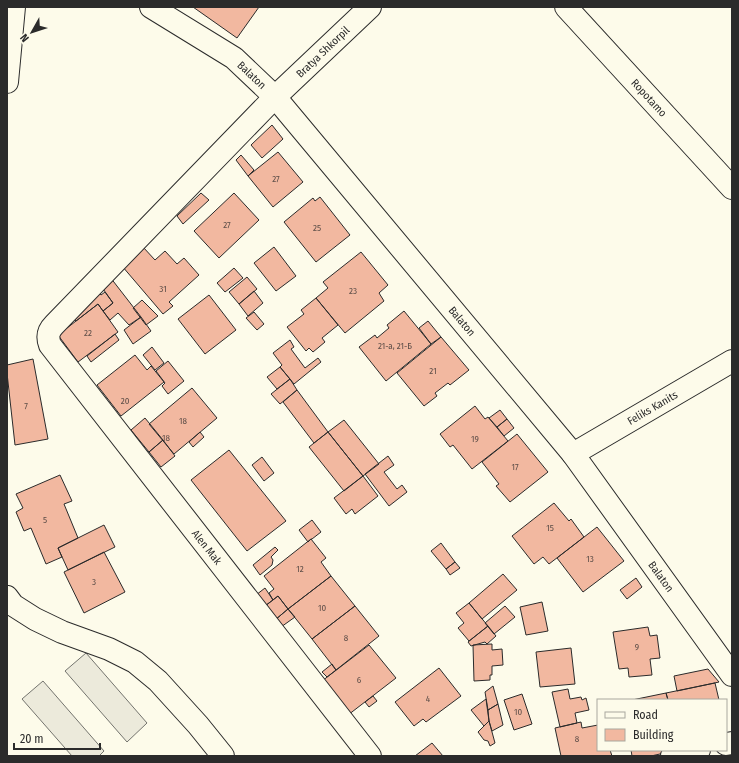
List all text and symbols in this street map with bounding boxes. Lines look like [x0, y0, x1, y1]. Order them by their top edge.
north arrow [12, 12, 52, 52]
street label: Bratya Shkorpil [294, 24, 353, 80]
text: N [17, 31, 32, 45]
street label: Balaton [234, 59, 268, 92]
street label: Ropotamo [628, 76, 669, 120]
house number: 27 [272, 174, 280, 184]
house number: 27 [223, 220, 231, 230]
house number: 25 [313, 223, 321, 233]
house number: 31 [159, 284, 167, 294]
house number: 23 [349, 286, 357, 296]
street label: Balaton [446, 304, 478, 339]
house number: 22 [84, 328, 92, 338]
house number: 21-а, 21-Б [378, 341, 412, 351]
house number: 21 [429, 366, 437, 376]
street label: Feliks Kanits [625, 388, 680, 428]
house number: 20 [121, 396, 130, 406]
house number: 7 [24, 401, 28, 411]
house number: 18 [179, 416, 188, 426]
house number: 18 [162, 433, 171, 443]
house number: 19 [471, 434, 479, 444]
house number: 17 [511, 462, 519, 472]
house number: 5 [43, 515, 47, 525]
house number: 15 [546, 523, 554, 533]
street label: Alen Mak [189, 527, 225, 568]
house number: 13 [586, 554, 594, 564]
street label: Balaton [645, 559, 676, 595]
house number: 12 [296, 564, 304, 574]
house number: 3 [92, 577, 96, 587]
house number: 10 [318, 603, 326, 613]
house number: 8 [344, 633, 349, 643]
house number: 9 [635, 642, 639, 652]
house number: 6 [357, 675, 362, 685]
house number: 4 [426, 694, 431, 704]
legend [597, 699, 727, 751]
house number: 10 [514, 707, 522, 717]
text: Road [633, 708, 658, 722]
scale bar [14, 725, 100, 751]
text: Building [633, 728, 674, 742]
text: 20 m [20, 732, 44, 746]
house number: 8 [575, 734, 580, 744]

